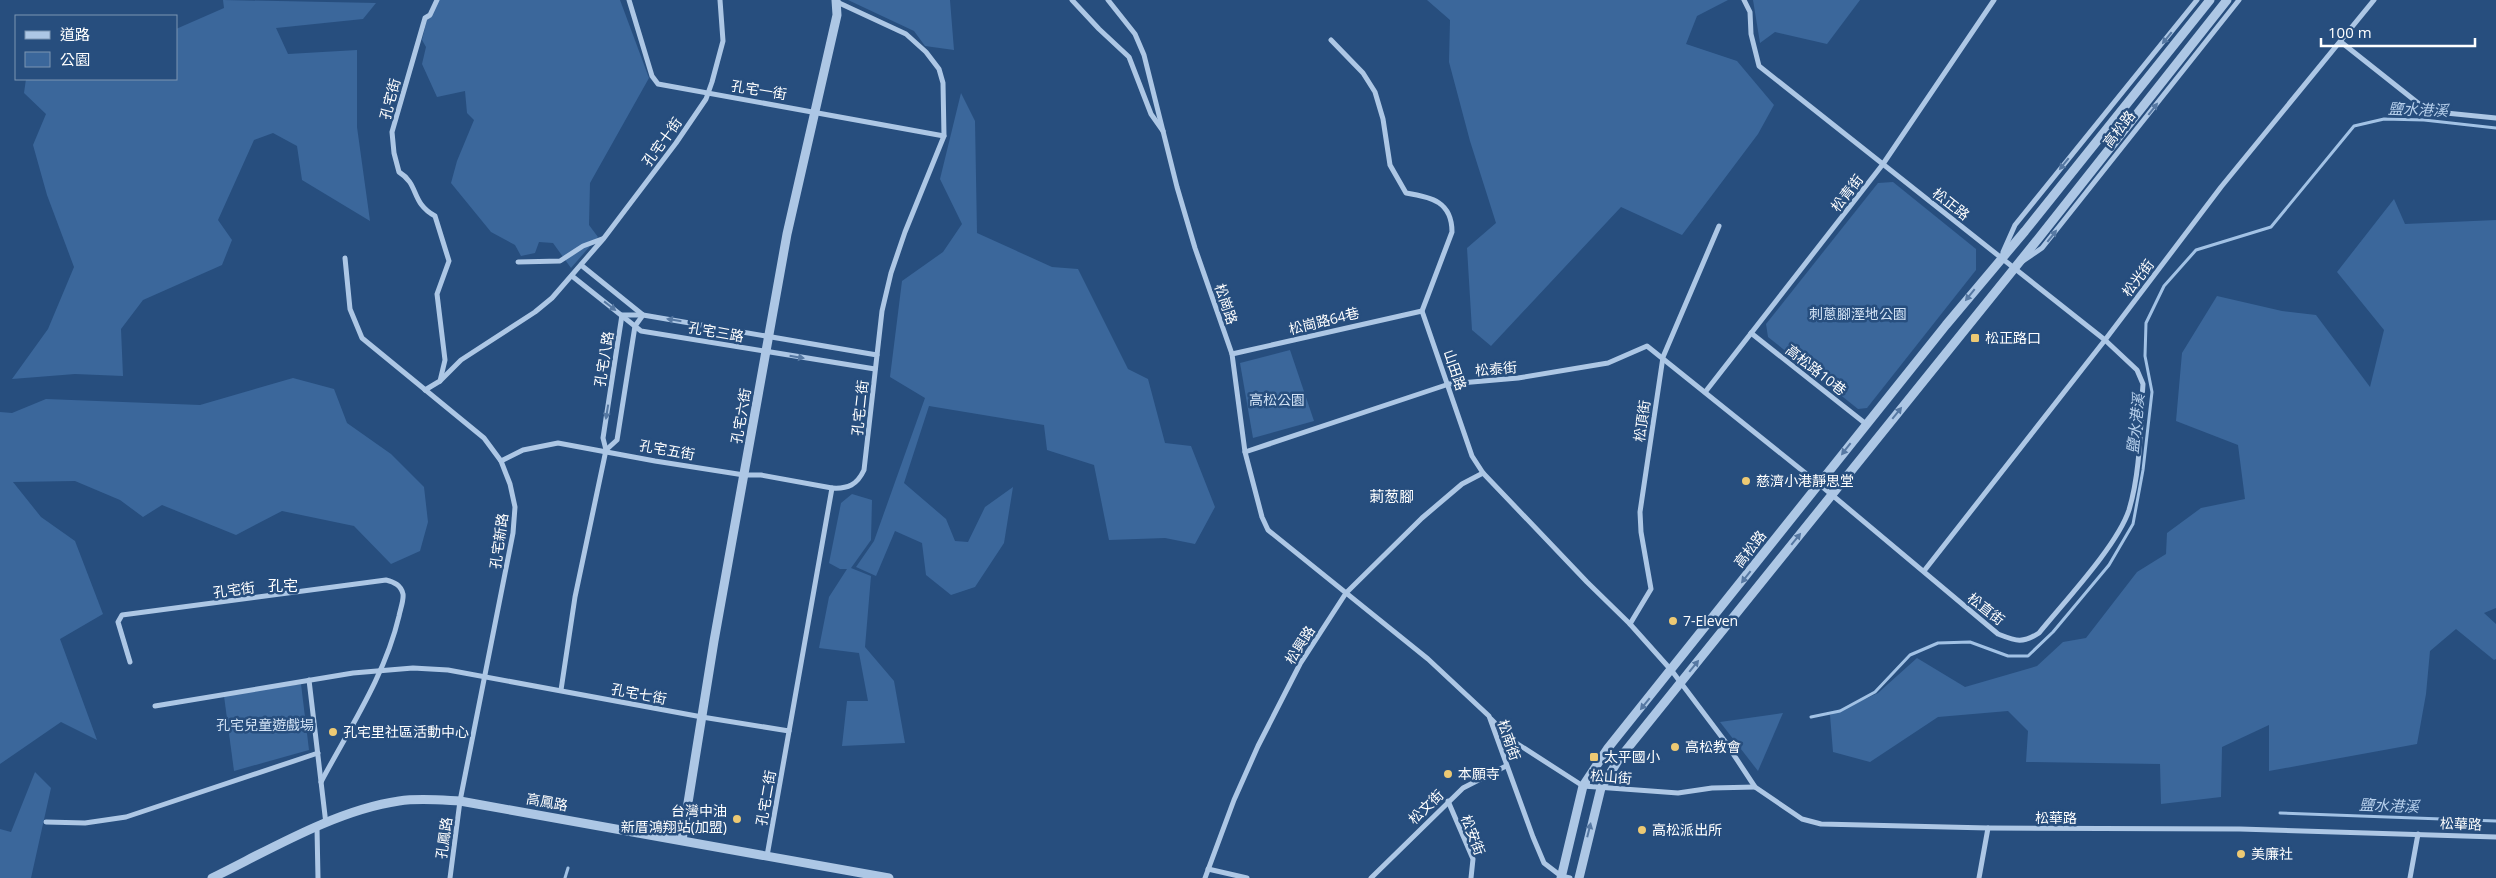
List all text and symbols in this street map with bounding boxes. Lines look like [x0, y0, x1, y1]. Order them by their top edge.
legend [15, 15, 178, 80]
scale bar [2321, 15, 2475, 47]
text: 100 m [2328, 22, 2372, 42]
text: 道路 [60, 24, 90, 44]
one-way arrow [2161, 31, 2172, 44]
text: 公園 [60, 49, 90, 69]
street label: 孔宅街 [375, 76, 404, 122]
street label: 孔宅一街 [730, 76, 788, 103]
water label: 鹽水港溪 [2388, 98, 2450, 120]
one-way arrow [2147, 102, 2158, 115]
street label: 高松路 [2098, 106, 2139, 151]
street label: 孔宅十街 [637, 113, 686, 170]
one-way arrow [2059, 157, 2070, 170]
street label: 松青街 [1826, 170, 1867, 215]
street label: 松正路 [1929, 183, 1974, 224]
one-way arrow [2046, 230, 2057, 243]
street label: 松光街 [2117, 255, 2158, 300]
street label: 松崗路 [1211, 281, 1242, 327]
one-way arrow [1965, 288, 1976, 301]
one-way arrow [603, 300, 616, 311]
street label: 松崗路64巷 [1287, 303, 1361, 338]
park label: 刺蔥腳溼地公園 [1809, 304, 1907, 323]
one-way arrow [665, 316, 681, 324]
street label: 孔宅三路 [687, 317, 745, 346]
place label: 松正路口 [1985, 328, 2041, 347]
street label: 孔宅八路 [590, 330, 617, 388]
marker: 松正路口 [1969, 332, 1981, 344]
street label: 高松路10巷 [1782, 340, 1851, 399]
street label: 山田路 [1440, 347, 1471, 393]
one-way arrow [789, 353, 805, 361]
street label: 松泰街 [1474, 357, 1518, 380]
street label: 孔宅二街 [847, 379, 872, 437]
street label: 孔宅六街 [726, 387, 755, 445]
park label: 高松公園 [1249, 390, 1305, 409]
water label: 鹽水港溪 [2122, 391, 2148, 455]
street label: 松頂街 [1629, 399, 1654, 443]
one-way arrow [603, 405, 611, 421]
one-way arrow [1892, 406, 1903, 419]
street label: 孔宅五街 [638, 435, 696, 464]
one-way arrow [1841, 442, 1852, 455]
place label: 慈濟小港靜思堂 [1756, 471, 1854, 490]
marker: 慈濟小港靜思堂 [1740, 475, 1752, 487]
district label: 莿葱腳 [1369, 486, 1415, 506]
street label: 孔宅新路 [485, 512, 512, 570]
street label: 高松路 [1729, 526, 1770, 571]
one-way arrow [1790, 533, 1801, 546]
one-way arrow [1741, 570, 1752, 583]
district label: 孔宅 [268, 575, 298, 595]
street label: 孔宅街 [212, 578, 256, 601]
street label: 松直街 [1964, 588, 2009, 629]
place label: 7-Eleven [1683, 611, 1738, 630]
marker: 7-Eleven [1667, 615, 1679, 627]
street label: 松興路 [1280, 622, 1319, 668]
one-way arrow [1689, 660, 1700, 673]
street label: 孔宅七街 [610, 679, 668, 708]
one-way arrow [1640, 697, 1651, 710]
park label: 孔宅兒童遊戲場 [216, 715, 314, 734]
street label: 松南街 [1494, 717, 1525, 763]
place label: 孔宅里社區活動中心 [343, 722, 469, 741]
marker: 孔宅里社區活動中心 [327, 726, 339, 738]
place label: 高松教會 [1685, 737, 1741, 756]
marker: 高松教會 [1669, 741, 1681, 753]
place label: 太平國小 [1604, 747, 1660, 766]
marker: 太平國小 [1588, 751, 1600, 763]
place label: 本願寺 [1458, 764, 1500, 783]
street label: 松山街 [1589, 765, 1633, 788]
marker: 本願寺 [1442, 768, 1454, 780]
street label: 孔宅二街 [751, 769, 780, 827]
street label: 松文街 [1404, 785, 1447, 828]
street label: 高鳳路 [525, 789, 569, 815]
water label: 鹽水港溪 [2359, 794, 2421, 816]
place label: 台灣中油 新厝鴻翔站(加盟) [621, 801, 727, 836]
street label: 松華路 [2035, 808, 2077, 827]
street label: 松安街 [1457, 812, 1490, 858]
marker: 台灣中油 新厝鴻翔站(加盟) [731, 813, 743, 825]
street label: 松華路 [2440, 813, 2482, 834]
street label: 孔鳳路 [431, 816, 456, 860]
place label: 高松派出所 [1652, 820, 1722, 839]
one-way arrow [1585, 823, 1593, 838]
marker: 高松派出所 [1636, 824, 1648, 836]
place label: 美廉社 [2251, 844, 2293, 863]
marker: 美廉社 [2235, 848, 2247, 860]

